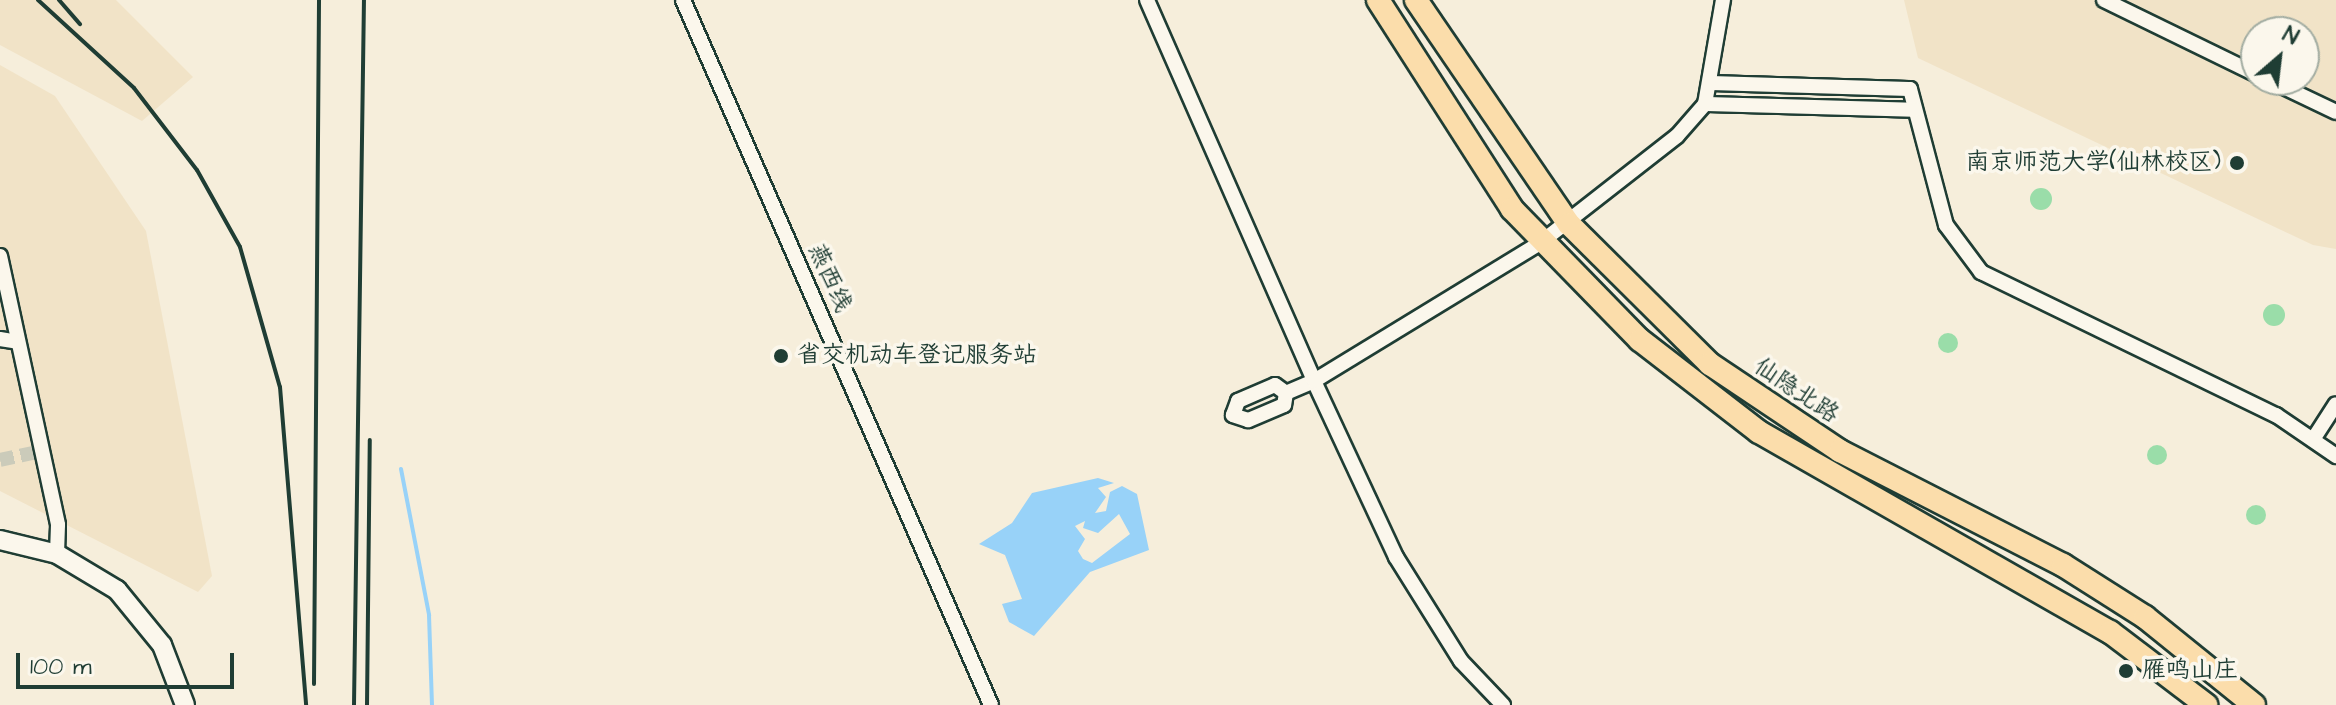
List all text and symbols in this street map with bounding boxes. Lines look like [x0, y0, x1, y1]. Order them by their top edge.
north arrow [2240, 16, 2320, 96]
text: N [2277, 19, 2304, 53]
place label: 南京师范大学(仙林校区) [1965, 149, 2221, 177]
marker: 南京师范大学(仙林校区) [2228, 154, 2246, 172]
street label: 燕西线 [801, 239, 857, 317]
place label: 省交机动车登记服务站 [797, 342, 1037, 370]
marker: 省交机动车登记服务站 [772, 347, 790, 365]
street label: 仙隐北路 [1748, 352, 1844, 430]
scale bar [20, 637, 238, 687]
text: 100 m [30, 650, 92, 684]
place label: 雁鸣山庄 [2142, 657, 2238, 685]
marker: 雁鸣山庄 [2117, 662, 2135, 680]

